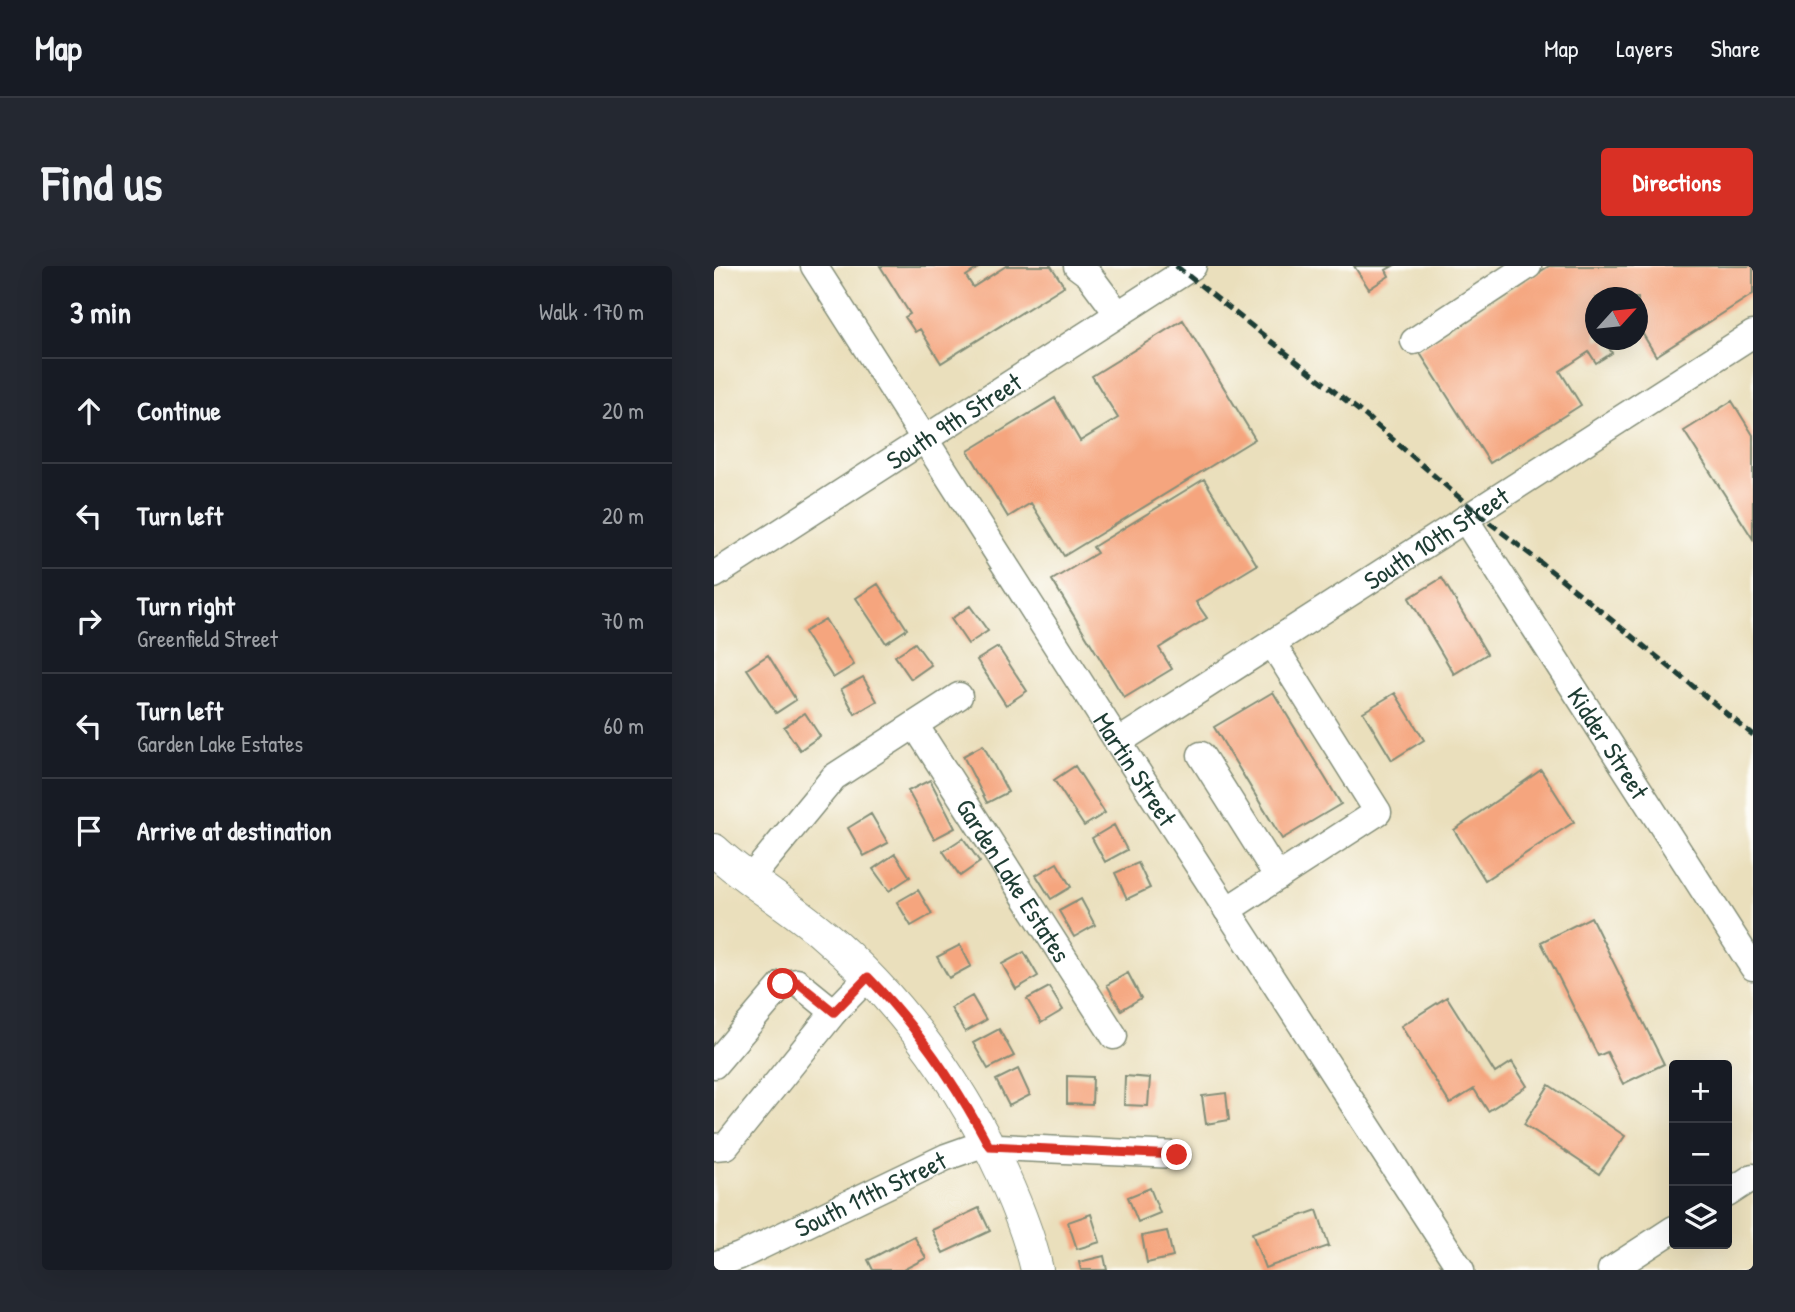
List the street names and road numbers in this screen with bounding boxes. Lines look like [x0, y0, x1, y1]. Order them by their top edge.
street label: South 9th Street [879, 363, 1029, 477]
street label: South 10th Street [1357, 477, 1516, 597]
street label: Kidder Street [1560, 680, 1658, 806]
street label: Martin Street [1086, 705, 1186, 833]
street label: Garden Lake Estates [949, 791, 1080, 969]
street label: South 11th Street [789, 1142, 953, 1245]

